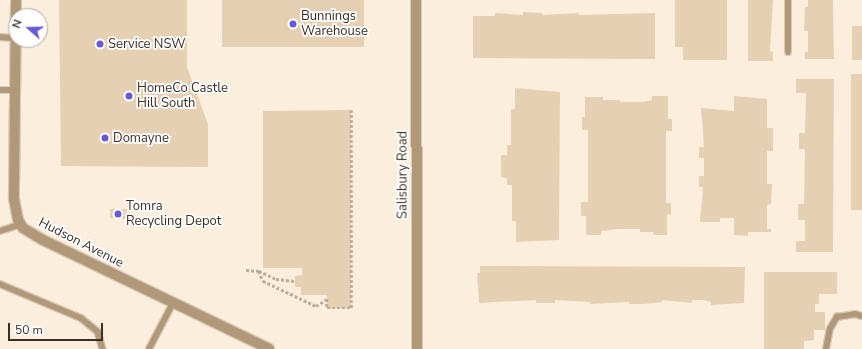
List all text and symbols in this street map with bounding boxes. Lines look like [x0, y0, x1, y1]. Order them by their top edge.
north arrow [8, 8, 48, 48]
place label: Bunnings Warehouse [301, 9, 368, 40]
text: N [9, 18, 26, 31]
marker: Bunnings Warehouse [288, 19, 298, 29]
place label: Service NSW [108, 36, 186, 52]
marker: Service NSW [95, 39, 105, 49]
place label: HomeCo Castle Hill South [137, 81, 228, 112]
marker: HomeCo Castle Hill South [124, 91, 134, 101]
place label: Domayne [113, 130, 169, 146]
street label: Salisbury Road [395, 131, 411, 219]
marker: Domayne [100, 133, 110, 143]
place label: Tomra Recycling Depot [126, 199, 221, 230]
marker: Tomra Recycling Depot [113, 209, 123, 219]
street label: Hudson Avenue [36, 215, 126, 271]
scale bar [10, 315, 105, 341]
text: 50 m [15, 322, 43, 338]

